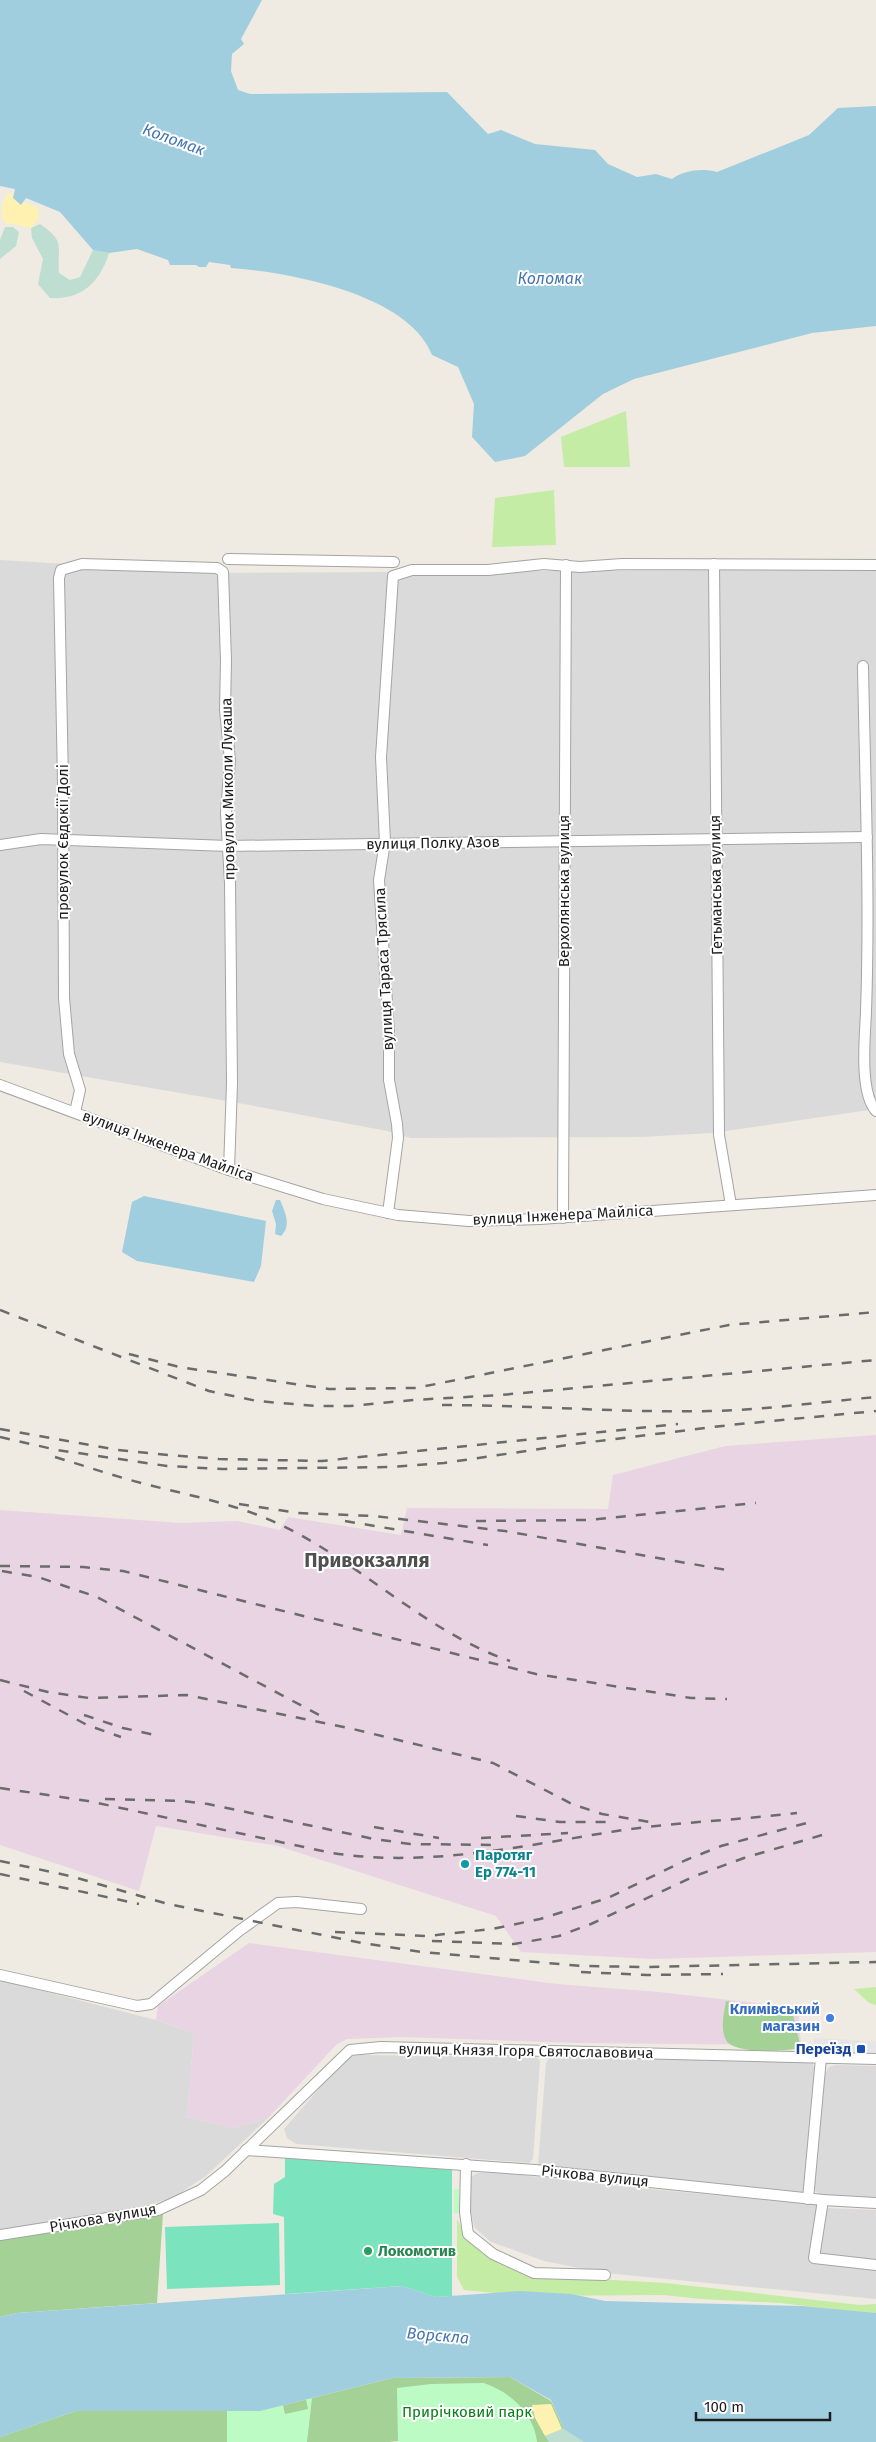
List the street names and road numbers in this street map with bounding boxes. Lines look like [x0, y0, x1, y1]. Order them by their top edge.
street label: провулок Миколи Лукаша [217, 697, 239, 881]
street label: провулок Євдокії Долі [54, 764, 72, 920]
street label: Верхолянська вулиця [555, 815, 573, 967]
street label: Гетьманська вулиця [706, 815, 726, 955]
street label: вулиця Полку Азов [366, 833, 500, 853]
street label: вулиця Тараса Трясила [371, 887, 397, 1051]
street label: вулиця Інженера Майліса [80, 1107, 256, 1185]
street label: вулиця Інженера Майліса [472, 1201, 654, 1229]
street label: вулиця Князя Ігоря Святославовича [398, 2040, 654, 2062]
street label: Річкова вулиця [540, 2161, 650, 2191]
street label: Річкова вулиця [48, 2200, 158, 2236]

